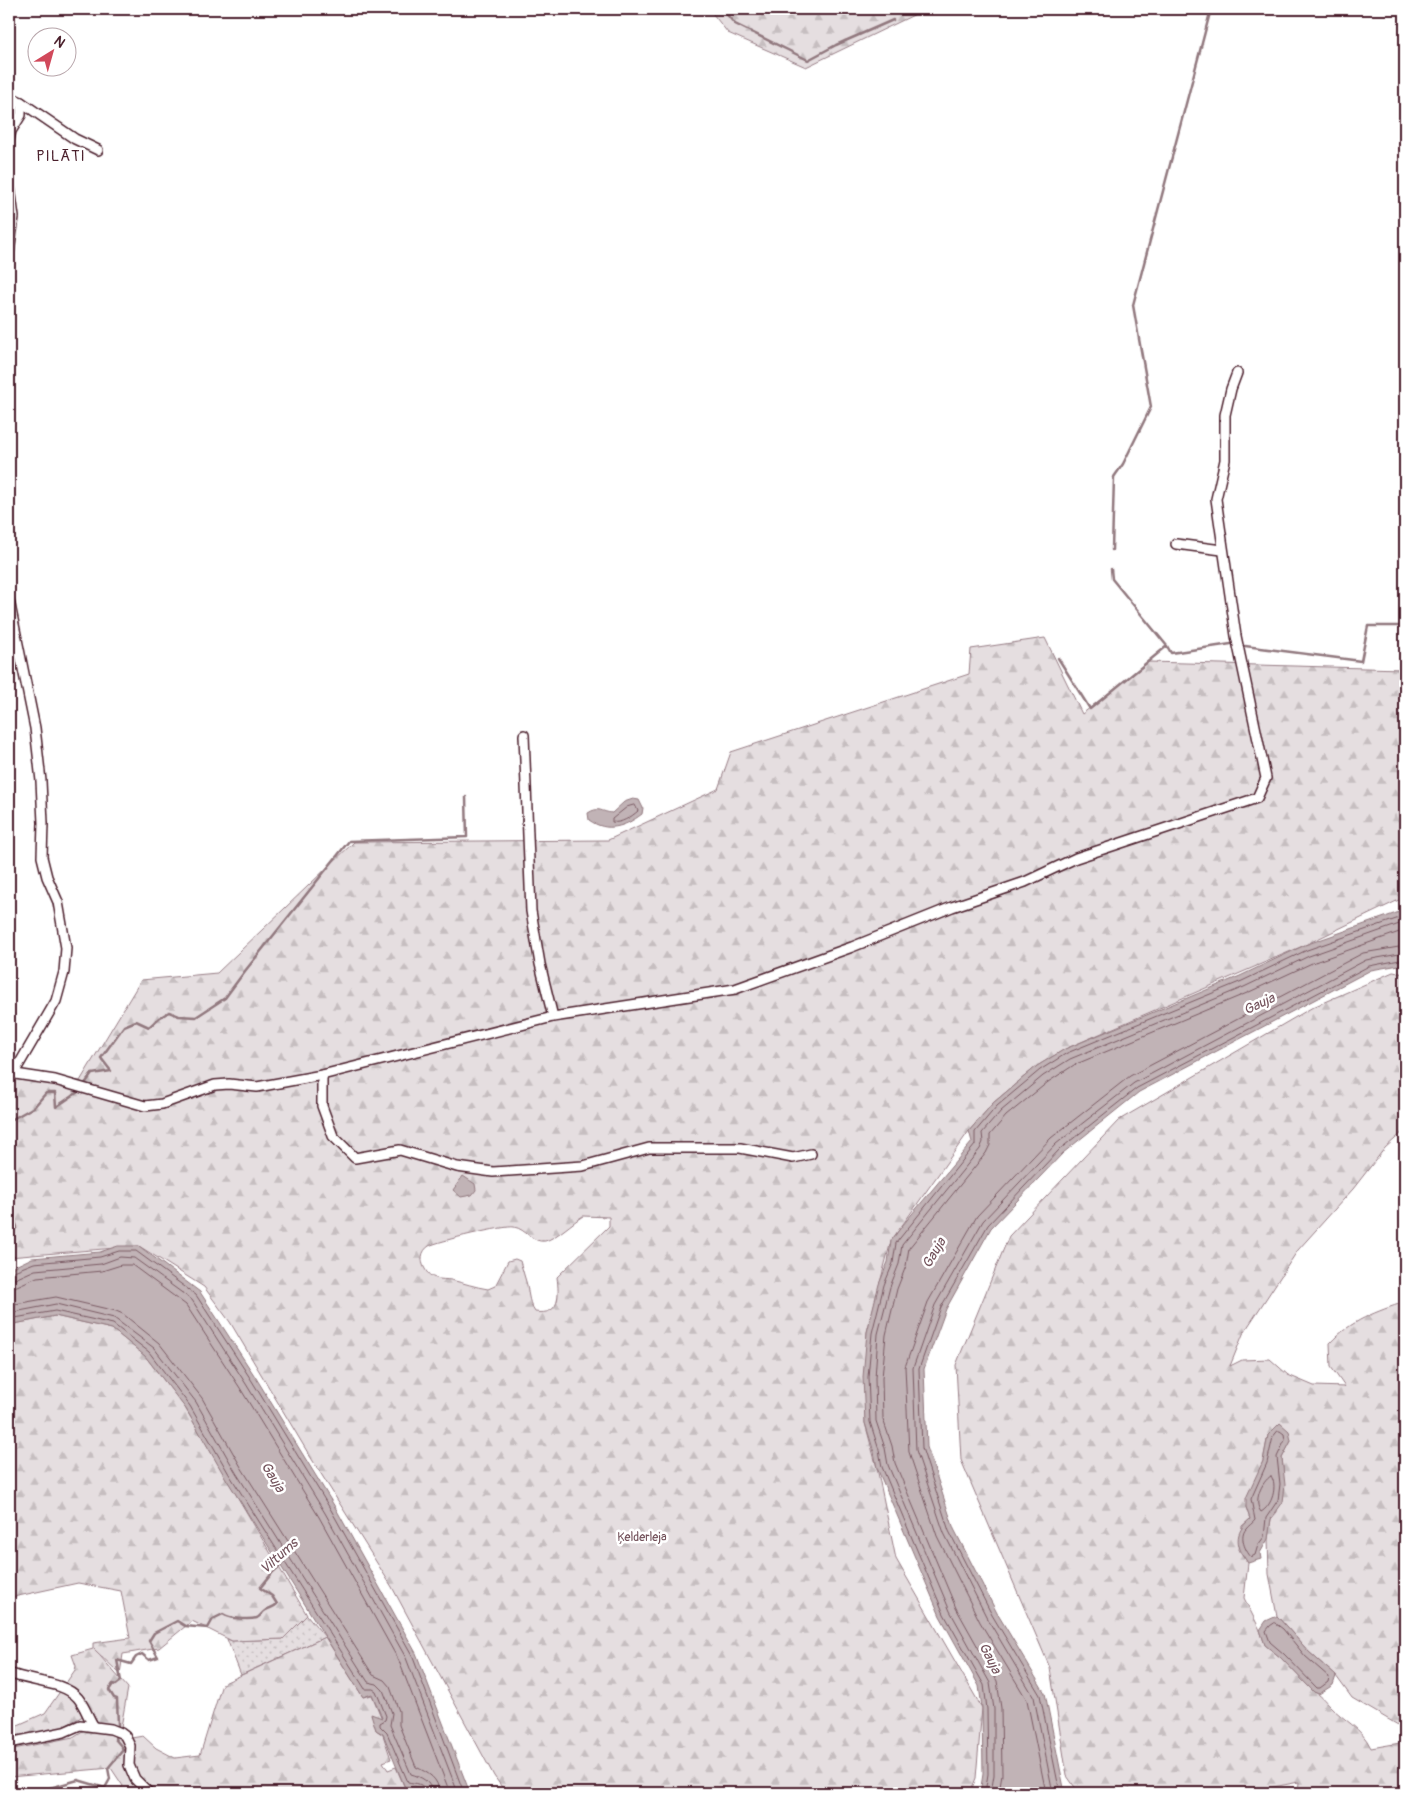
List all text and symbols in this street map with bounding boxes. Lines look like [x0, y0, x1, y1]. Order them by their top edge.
north arrow [28, 28, 78, 78]
text: N [51, 32, 68, 52]
district label: PILĀTI [36, 147, 86, 166]
water label: Gauja [1241, 989, 1279, 1019]
water label: Gauja [918, 1234, 950, 1271]
water label: Gauja [257, 1459, 289, 1496]
park label: Ķelderleja [617, 1530, 667, 1545]
water label: Viltums [257, 1533, 303, 1577]
water label: Gauja [975, 1640, 1006, 1678]

